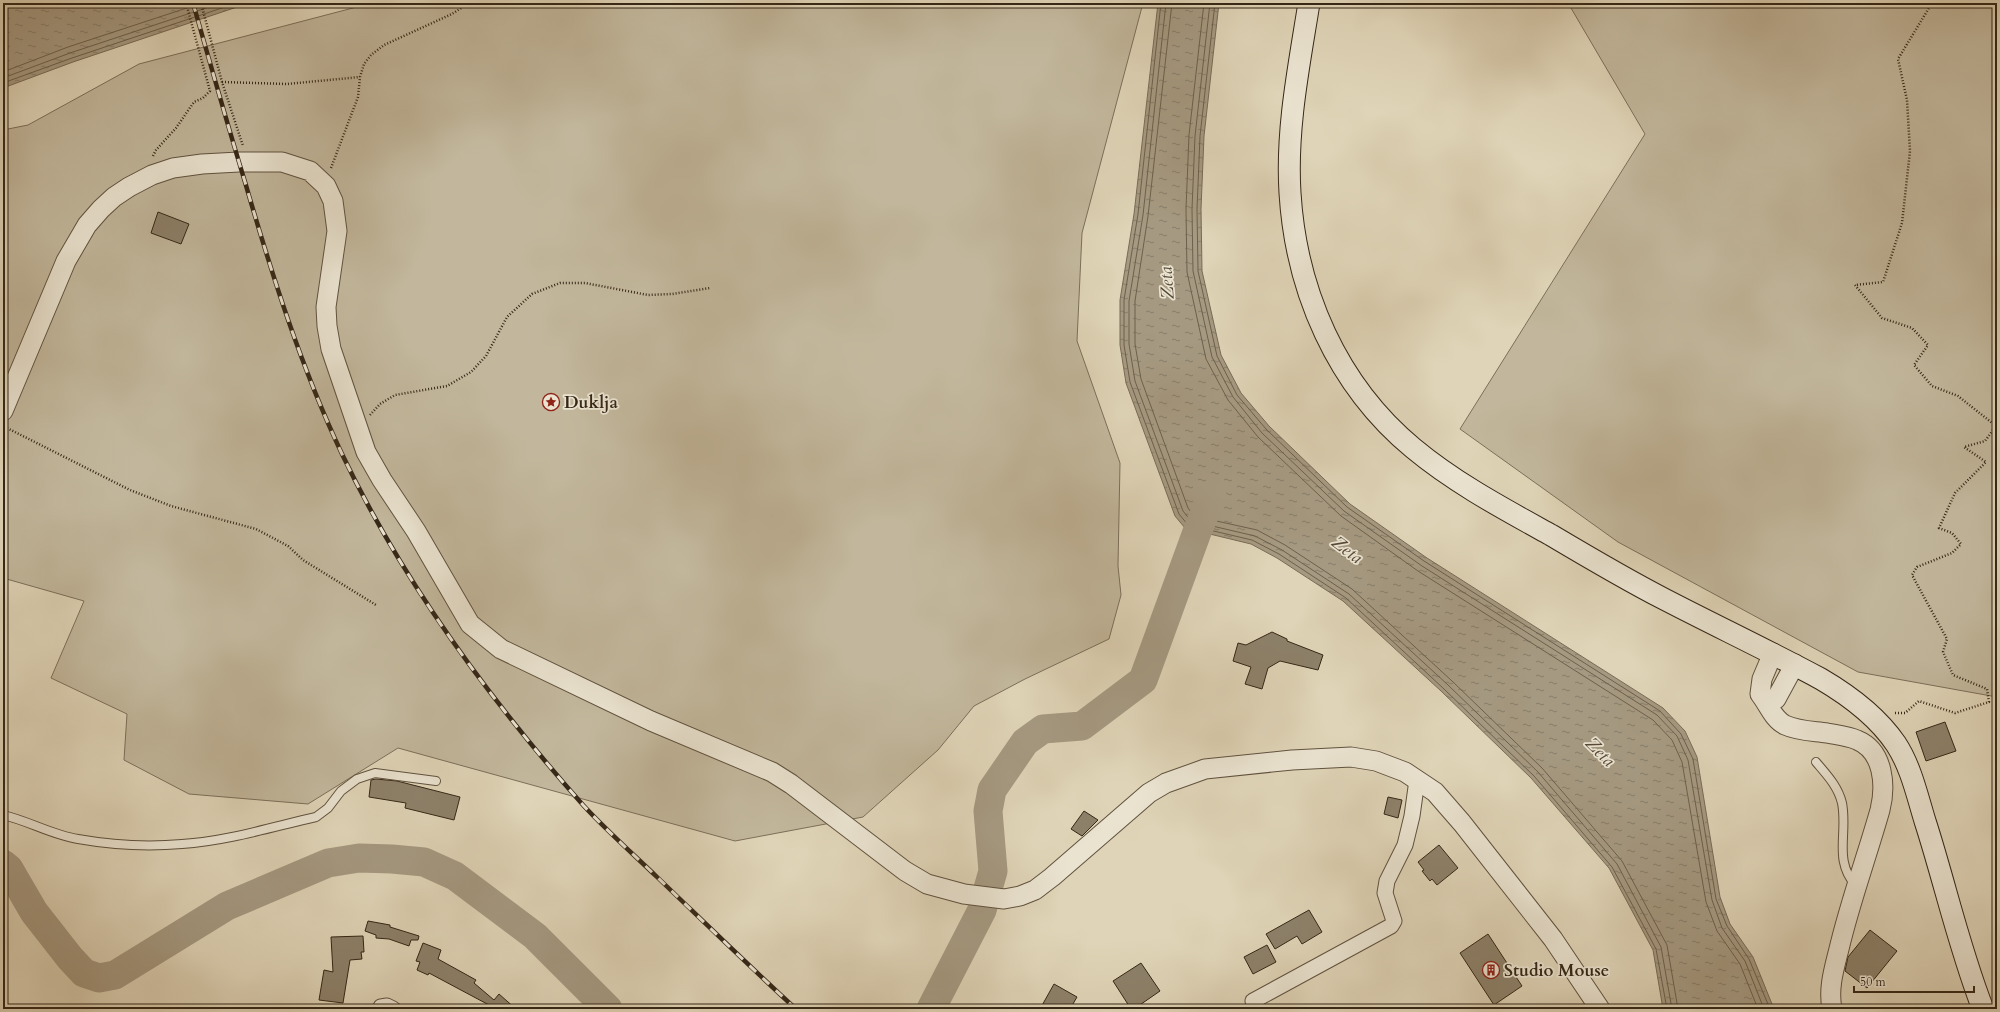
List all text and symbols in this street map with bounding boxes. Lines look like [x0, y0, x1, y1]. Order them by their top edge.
water label: Zeta [1153, 266, 1181, 300]
place label: Duklja [564, 391, 619, 414]
place icon: Duklja [541, 392, 561, 412]
water label: Zeta [1326, 530, 1368, 570]
water label: Zeta [1579, 731, 1621, 773]
place label: Studio Mouse [1504, 959, 1609, 982]
building icon: Studio Mouse [1481, 960, 1501, 980]
scale bar [1854, 968, 1974, 994]
text: 50 m [1860, 974, 1887, 990]

